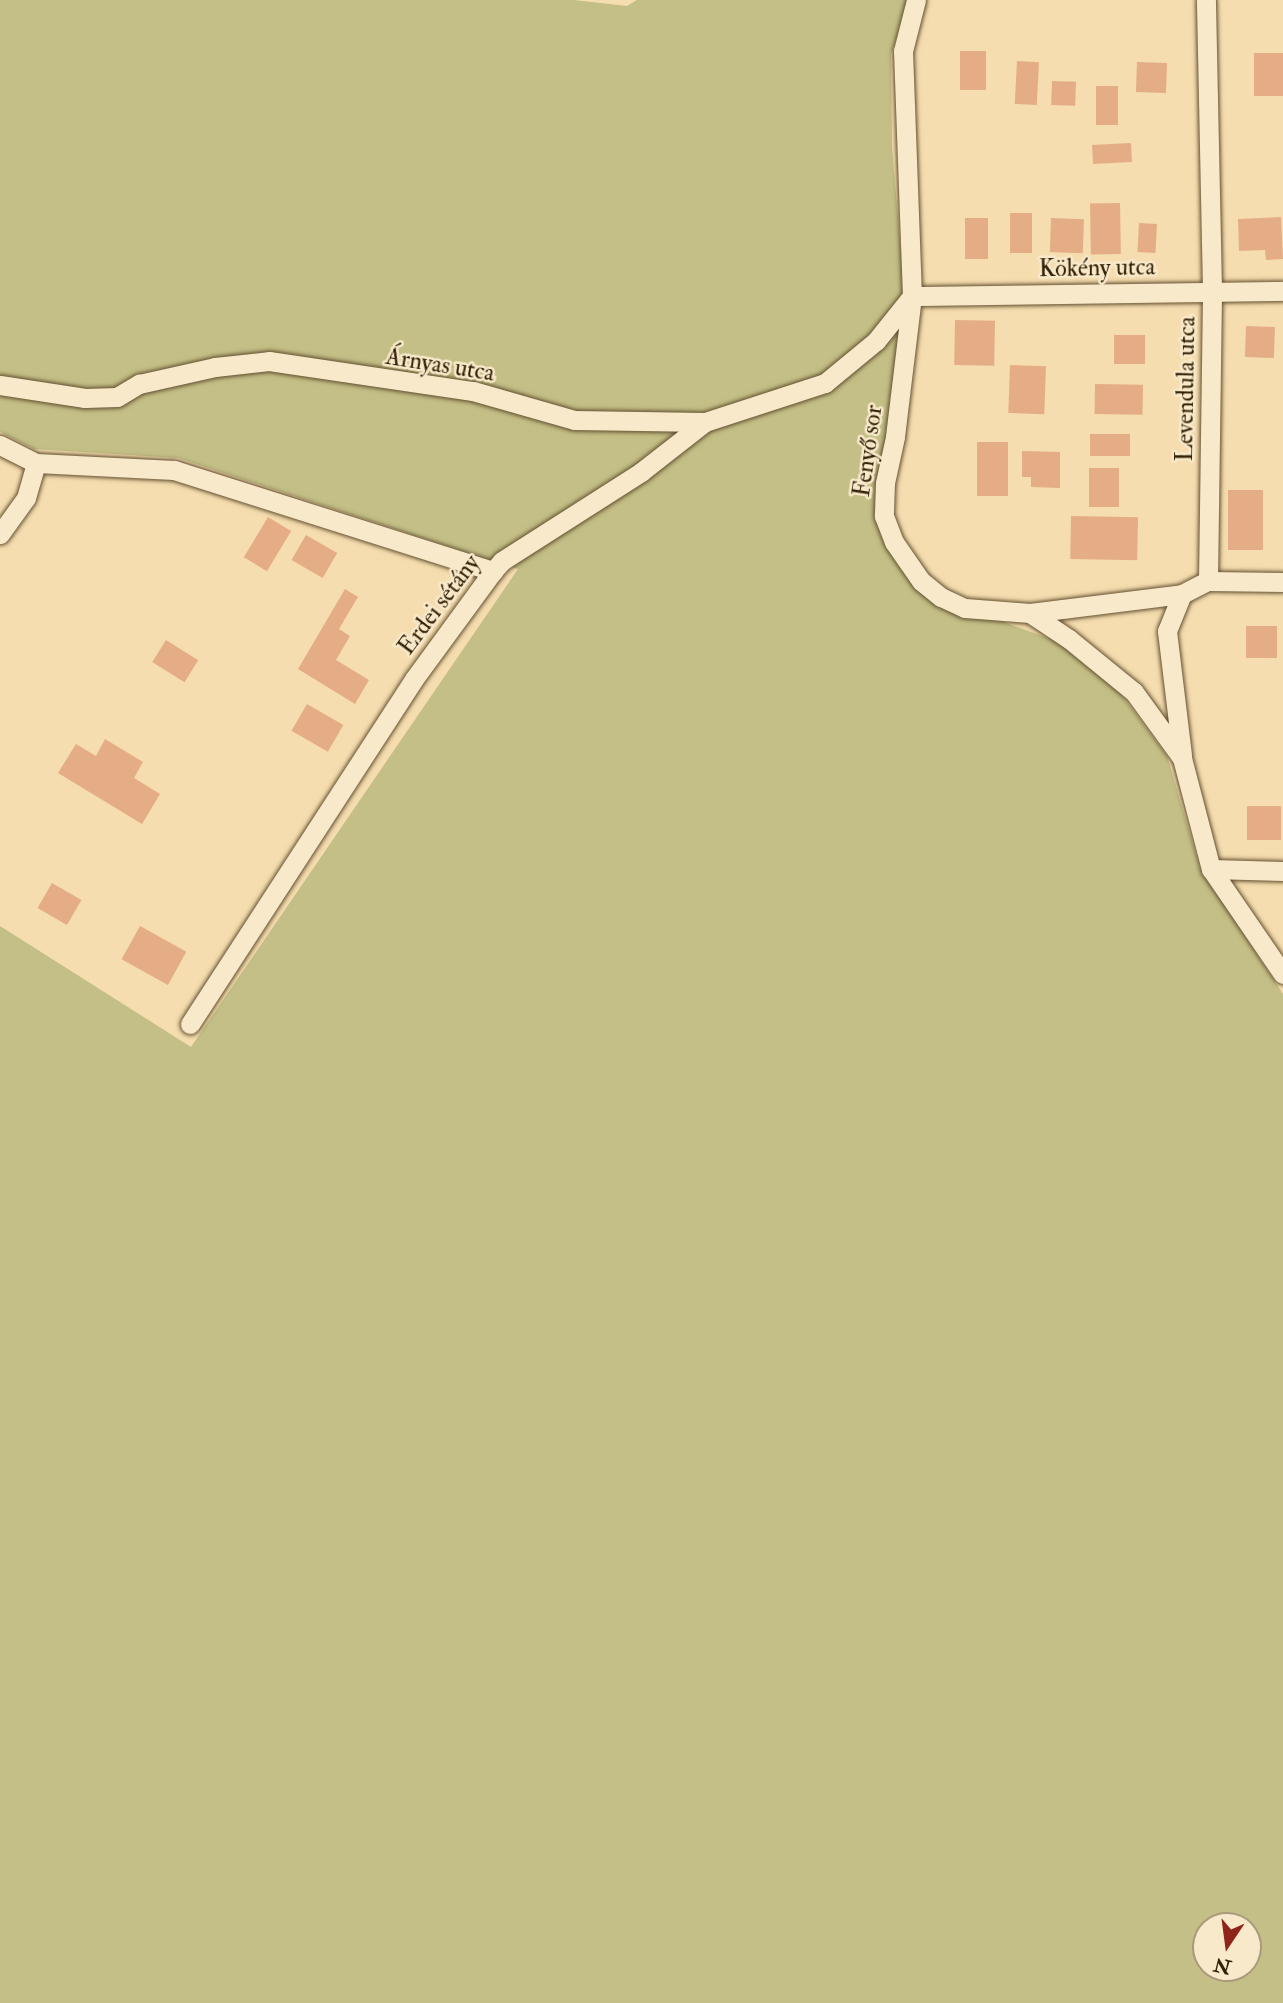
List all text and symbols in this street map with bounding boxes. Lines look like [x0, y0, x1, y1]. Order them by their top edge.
street label: Kökény utca [1039, 253, 1155, 283]
street label: Levendula utca [1170, 316, 1202, 462]
street label: Árnyas utca [384, 342, 496, 388]
street label: Fenyő sor [847, 403, 889, 499]
street label: Erdei sétány [392, 549, 486, 661]
north arrow [1192, 1912, 1262, 1982]
text: N [1212, 1952, 1234, 1979]

